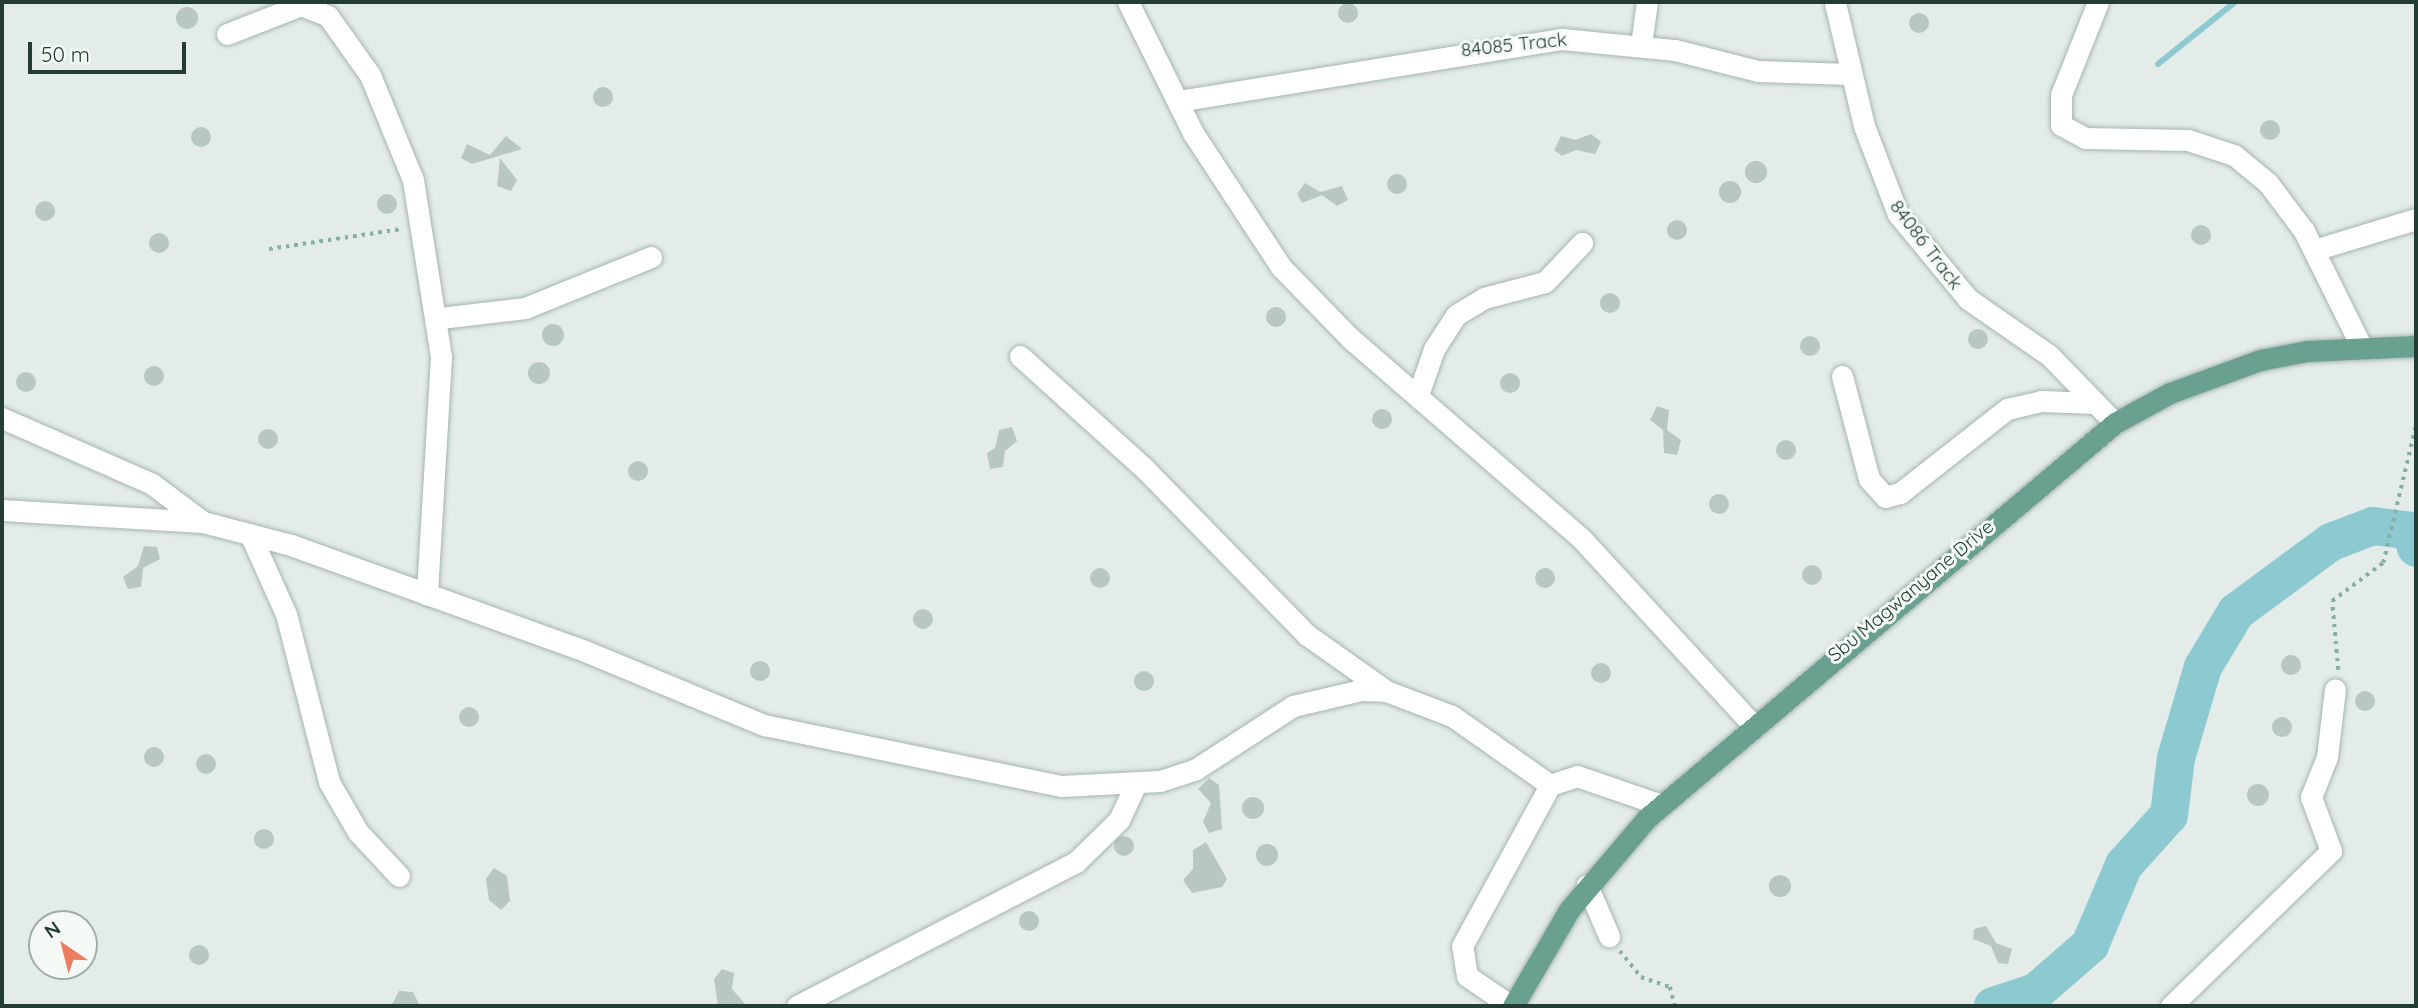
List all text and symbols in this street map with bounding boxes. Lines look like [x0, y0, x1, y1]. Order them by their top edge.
scale bar [32, 28, 189, 72]
street label: 84085 Track [1460, 28, 1568, 62]
text: 50 m [41, 41, 90, 67]
street label: 84086 Track [1885, 196, 1967, 294]
street label: Sbu Magwanyane Drive [1824, 515, 1998, 667]
north arrow [28, 910, 98, 980]
text: N [39, 916, 65, 943]

